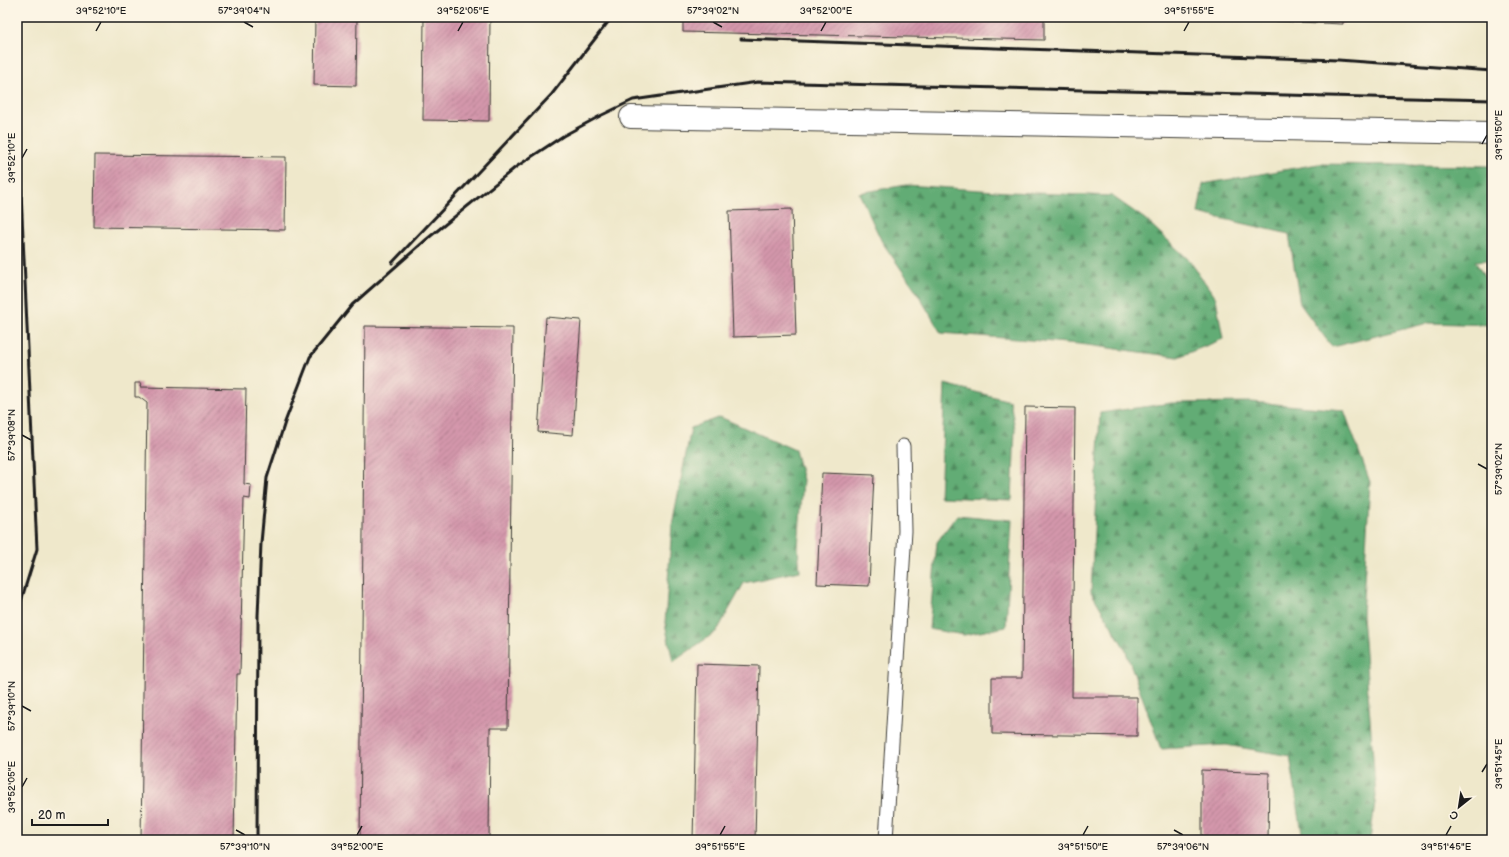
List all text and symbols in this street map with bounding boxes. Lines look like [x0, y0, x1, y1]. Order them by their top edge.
text: 39°52'10"E [76, 5, 127, 17]
text: 57°39'04"N [218, 5, 270, 17]
text: 39°52'05"E [437, 5, 490, 17]
text: 57°39'02"N [687, 5, 739, 17]
text: 39°52'00"E [800, 5, 853, 17]
text: 39°51'55"E [1164, 5, 1214, 17]
text: 39°51'50"E [1493, 109, 1505, 160]
text: 39°52'10"E [6, 132, 18, 183]
text: 57°39'08"N [6, 409, 18, 461]
text: 57°39'02"N [1493, 443, 1505, 495]
text: 57°39'10"N [6, 681, 18, 731]
text: 39°51'45"E [1493, 738, 1505, 789]
text: 39°52'05"E [6, 760, 18, 813]
north arrow [1439, 787, 1479, 827]
scale bar [32, 801, 108, 827]
text: 20 m [38, 808, 65, 823]
text: С [1447, 808, 1461, 823]
text: 57°39'10"N [220, 841, 270, 853]
text: 39°52'00"E [331, 841, 384, 853]
text: 39°51'55"E [695, 841, 745, 853]
text: 39°51'50"E [1058, 841, 1109, 853]
text: 57°39'06"N [1157, 841, 1209, 853]
text: 39°51'45"E [1421, 841, 1472, 853]

